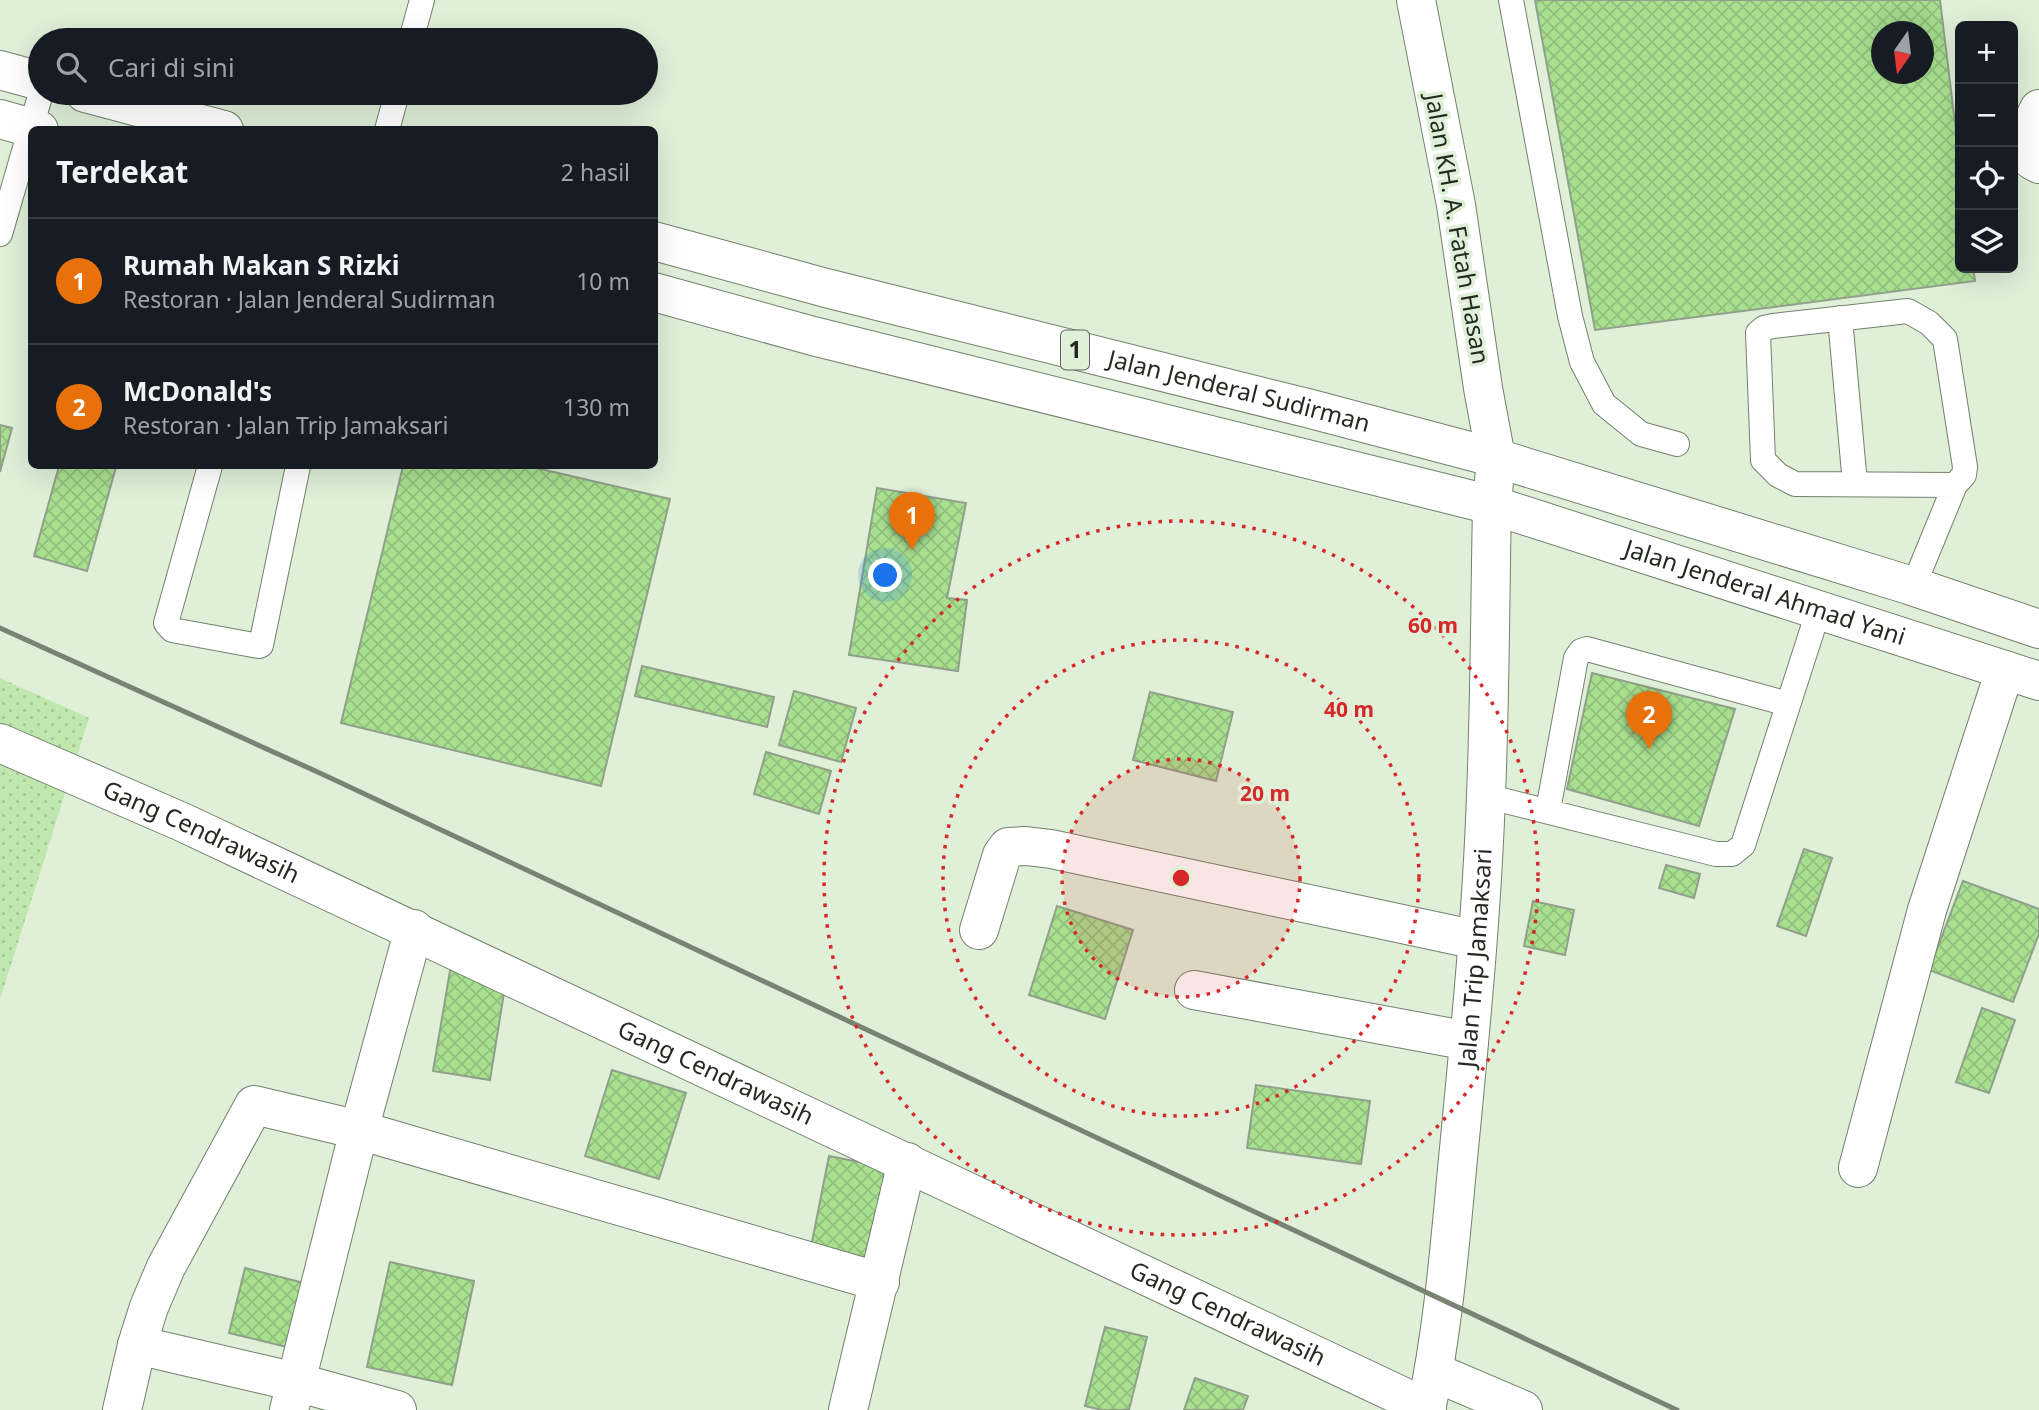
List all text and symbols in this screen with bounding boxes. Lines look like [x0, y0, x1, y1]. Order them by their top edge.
north arrow [1871, 21, 1934, 84]
map controls [1955, 21, 2018, 273]
button: + [1955, 21, 2018, 84]
search box [28, 28, 658, 105]
icon: search [52, 48, 90, 86]
text: Cari di sini [108, 49, 235, 85]
button: − [1955, 84, 2018, 147]
street label: Jalan KH. A. Fatah Hasan [1418, 89, 1499, 367]
button: locate [1955, 147, 2018, 210]
text: Terdekat [56, 151, 188, 192]
text: 2 hasil [561, 156, 630, 188]
button: layers [1955, 210, 2018, 273]
text: Rumah Makan S Rizki [123, 247, 400, 283]
text: 1 [72, 265, 86, 297]
text: 10 m [576, 265, 630, 297]
text: Restoran · Jalan Jenderal Sudirman [123, 283, 496, 315]
road number: 1 [1061, 330, 1089, 370]
street label: Jalan Jenderal Sudirman [1103, 341, 1374, 439]
text: McDonald's [123, 373, 272, 409]
text: 2 [72, 391, 86, 423]
text: 130 m [563, 391, 630, 423]
text: Restoran · Jalan Trip Jamaksari [123, 409, 448, 441]
pin: 1 [889, 492, 935, 550]
street label: Jalan Jenderal Ahmad Yani [1619, 530, 1910, 652]
your location [868, 558, 902, 592]
text: 60 m [1408, 611, 1458, 639]
pin: 2 [1626, 691, 1672, 749]
text: 40 m [1324, 695, 1374, 723]
street label: Gang Cendrawasih [98, 772, 306, 890]
text: 20 m [1240, 779, 1290, 807]
street label: Jalan Trip Jamaksari [1449, 847, 1499, 1071]
centre of rings [1169, 866, 1193, 890]
street label: Gang Cendrawasih [613, 1011, 819, 1132]
street label: Gang Cendrawasih [1125, 1253, 1332, 1373]

